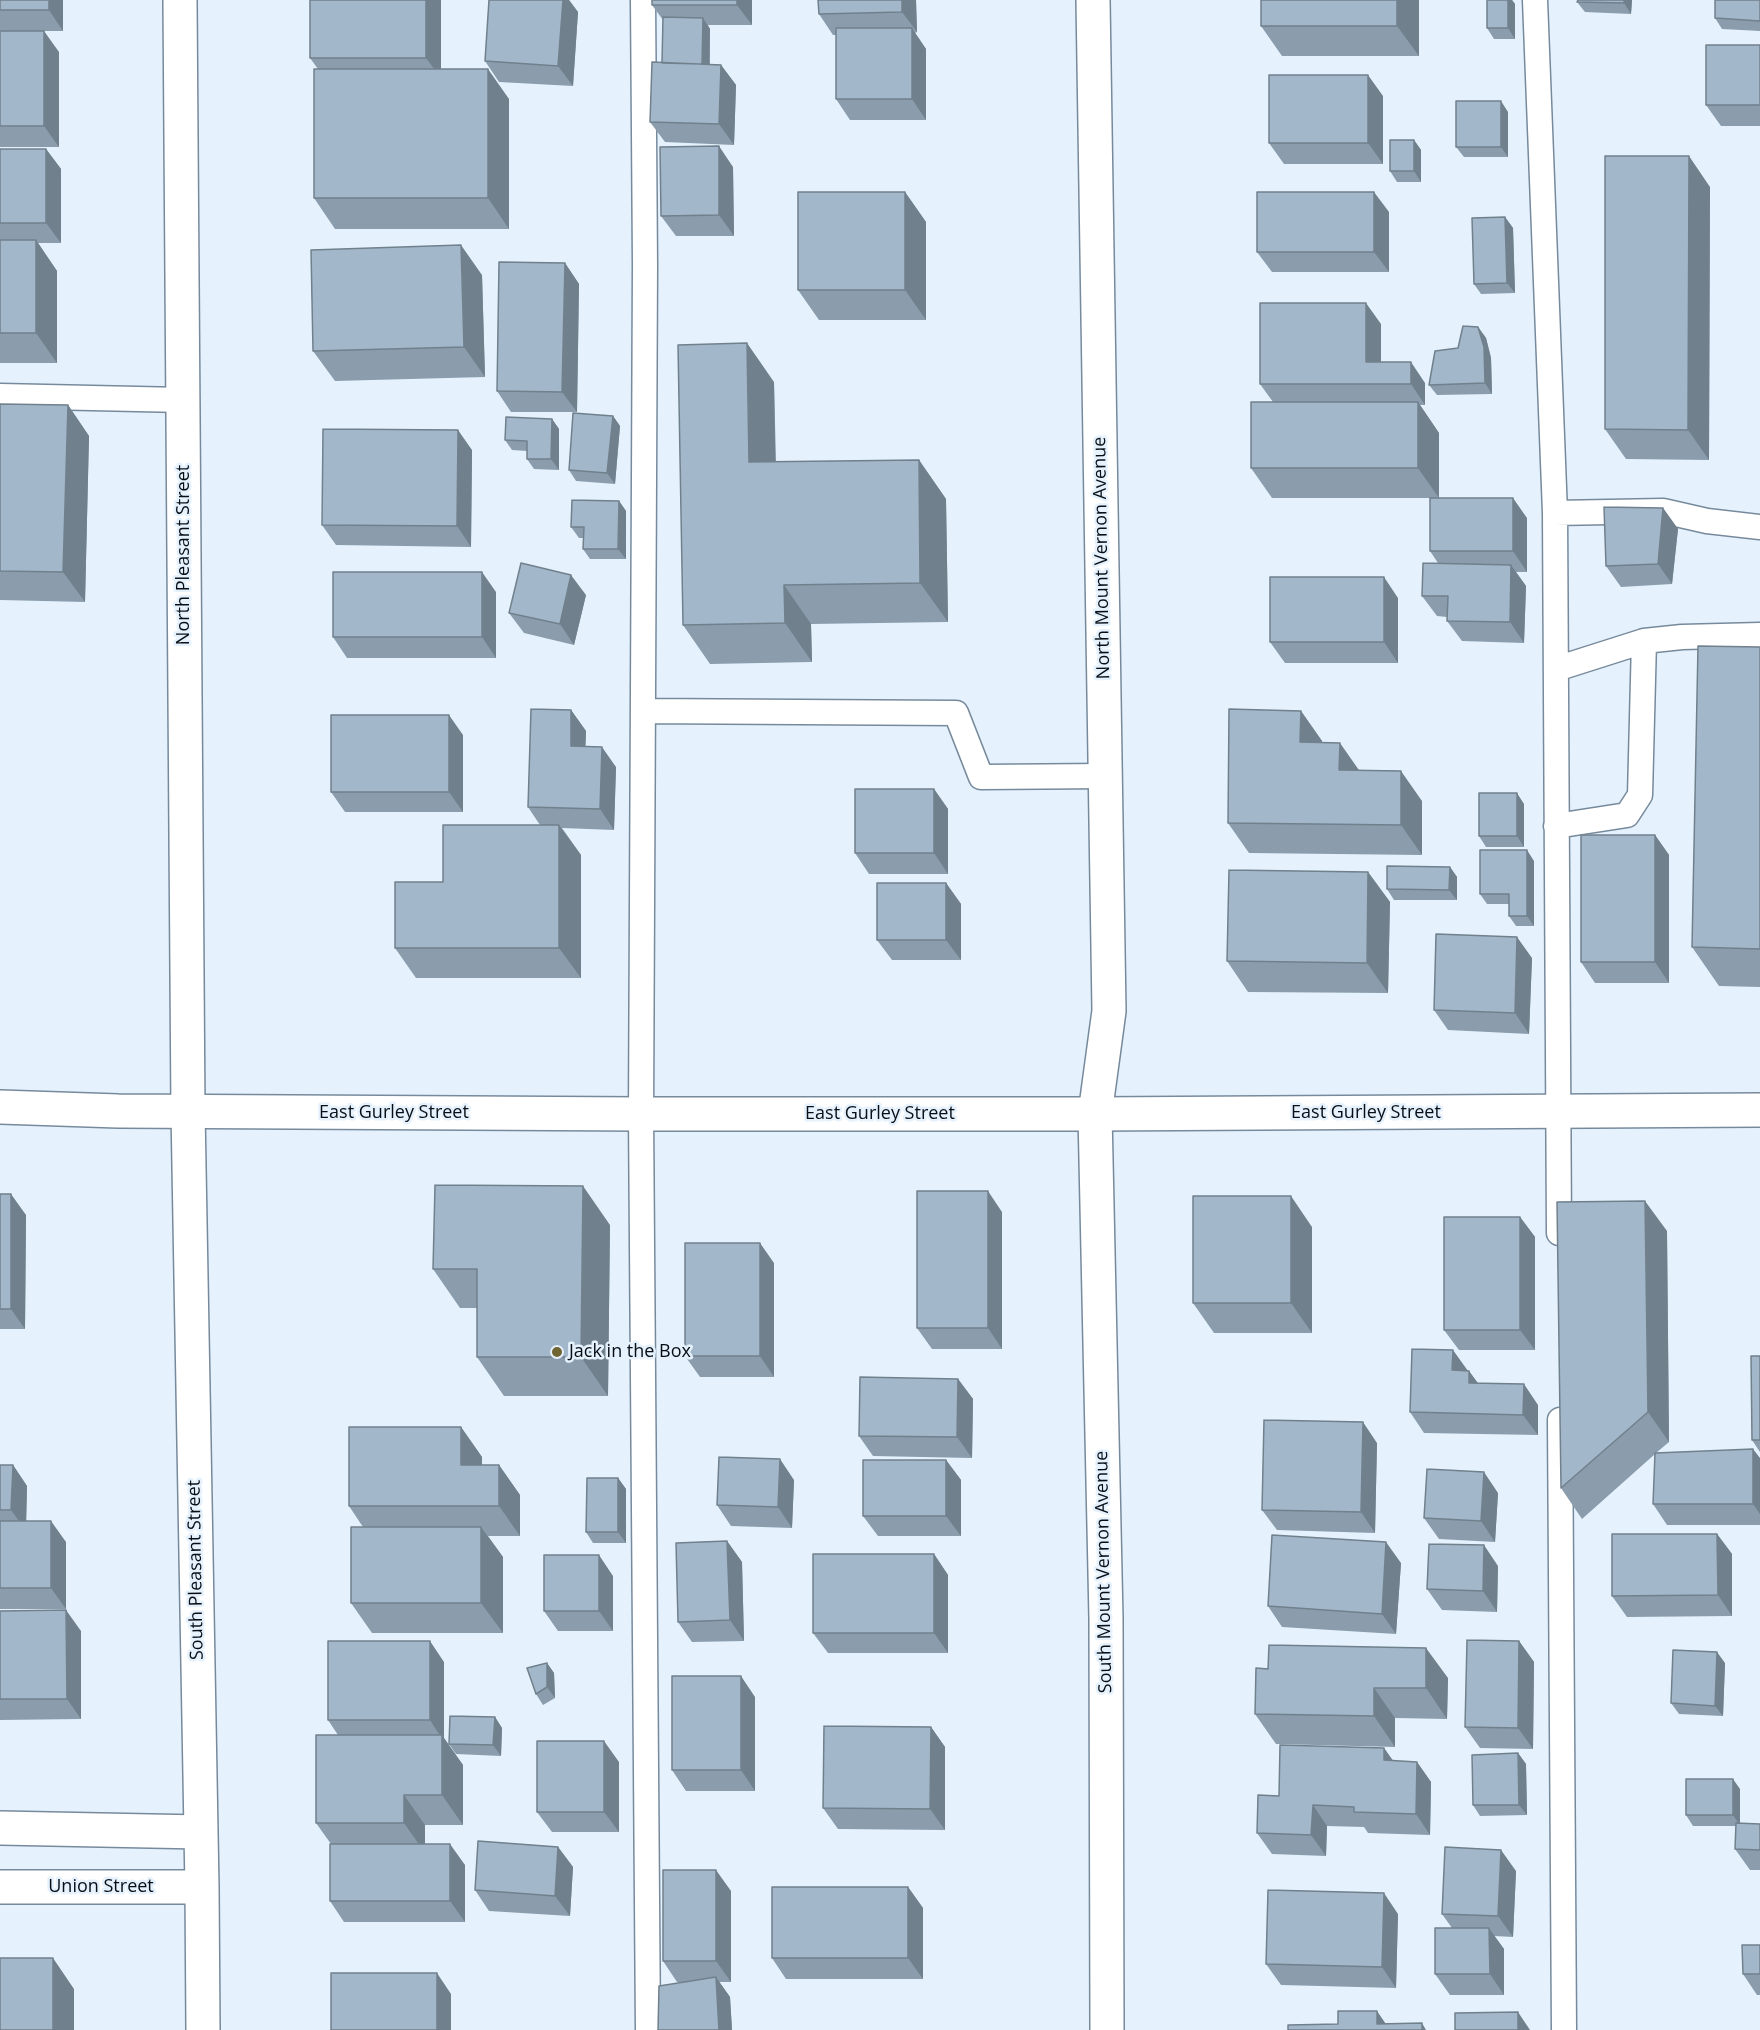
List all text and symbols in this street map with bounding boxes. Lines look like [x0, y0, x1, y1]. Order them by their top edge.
street label: North Mount Vernon Avenue [1089, 437, 1115, 679]
street label: North Pleasant Street [173, 465, 195, 645]
street label: East Gurley Street [319, 1102, 469, 1124]
street label: East Gurley Street [1291, 1102, 1441, 1124]
street label: East Gurley Street [805, 1103, 955, 1125]
place label: Jack in the Box [569, 1341, 691, 1363]
marker: Jack in the Box [550, 1345, 564, 1359]
street label: South Mount Vernon Avenue [1091, 1451, 1117, 1693]
street label: South Pleasant Street [184, 1480, 208, 1660]
street label: Union Street [48, 1876, 154, 1898]

